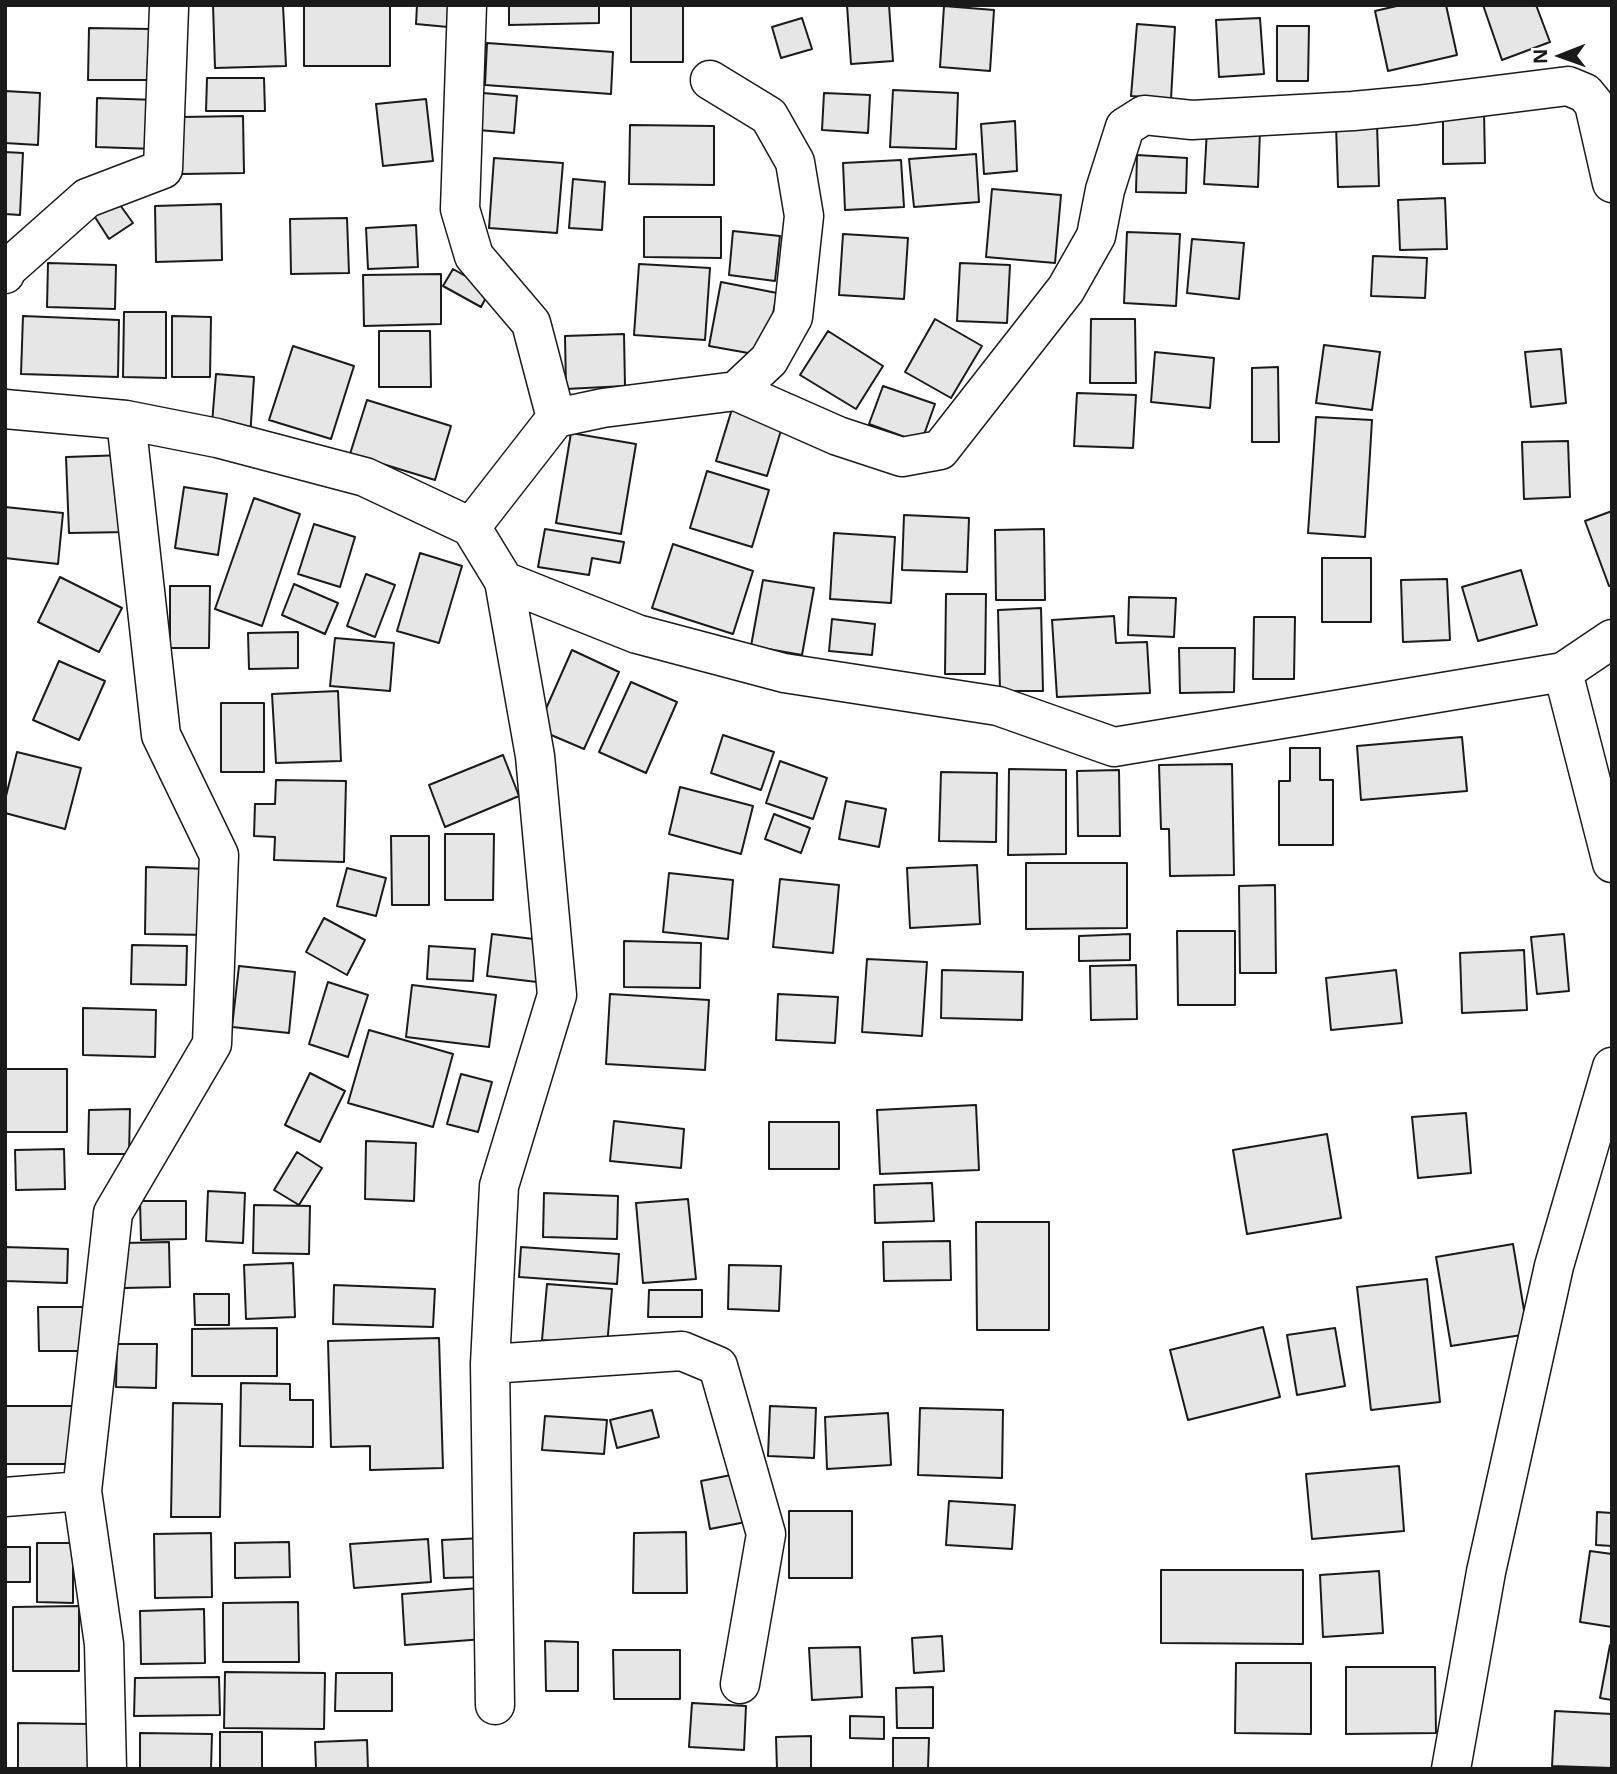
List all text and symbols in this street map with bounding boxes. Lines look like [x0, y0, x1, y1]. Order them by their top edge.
north arrow [1526, 21, 1596, 91]
text: N [1527, 48, 1553, 64]

